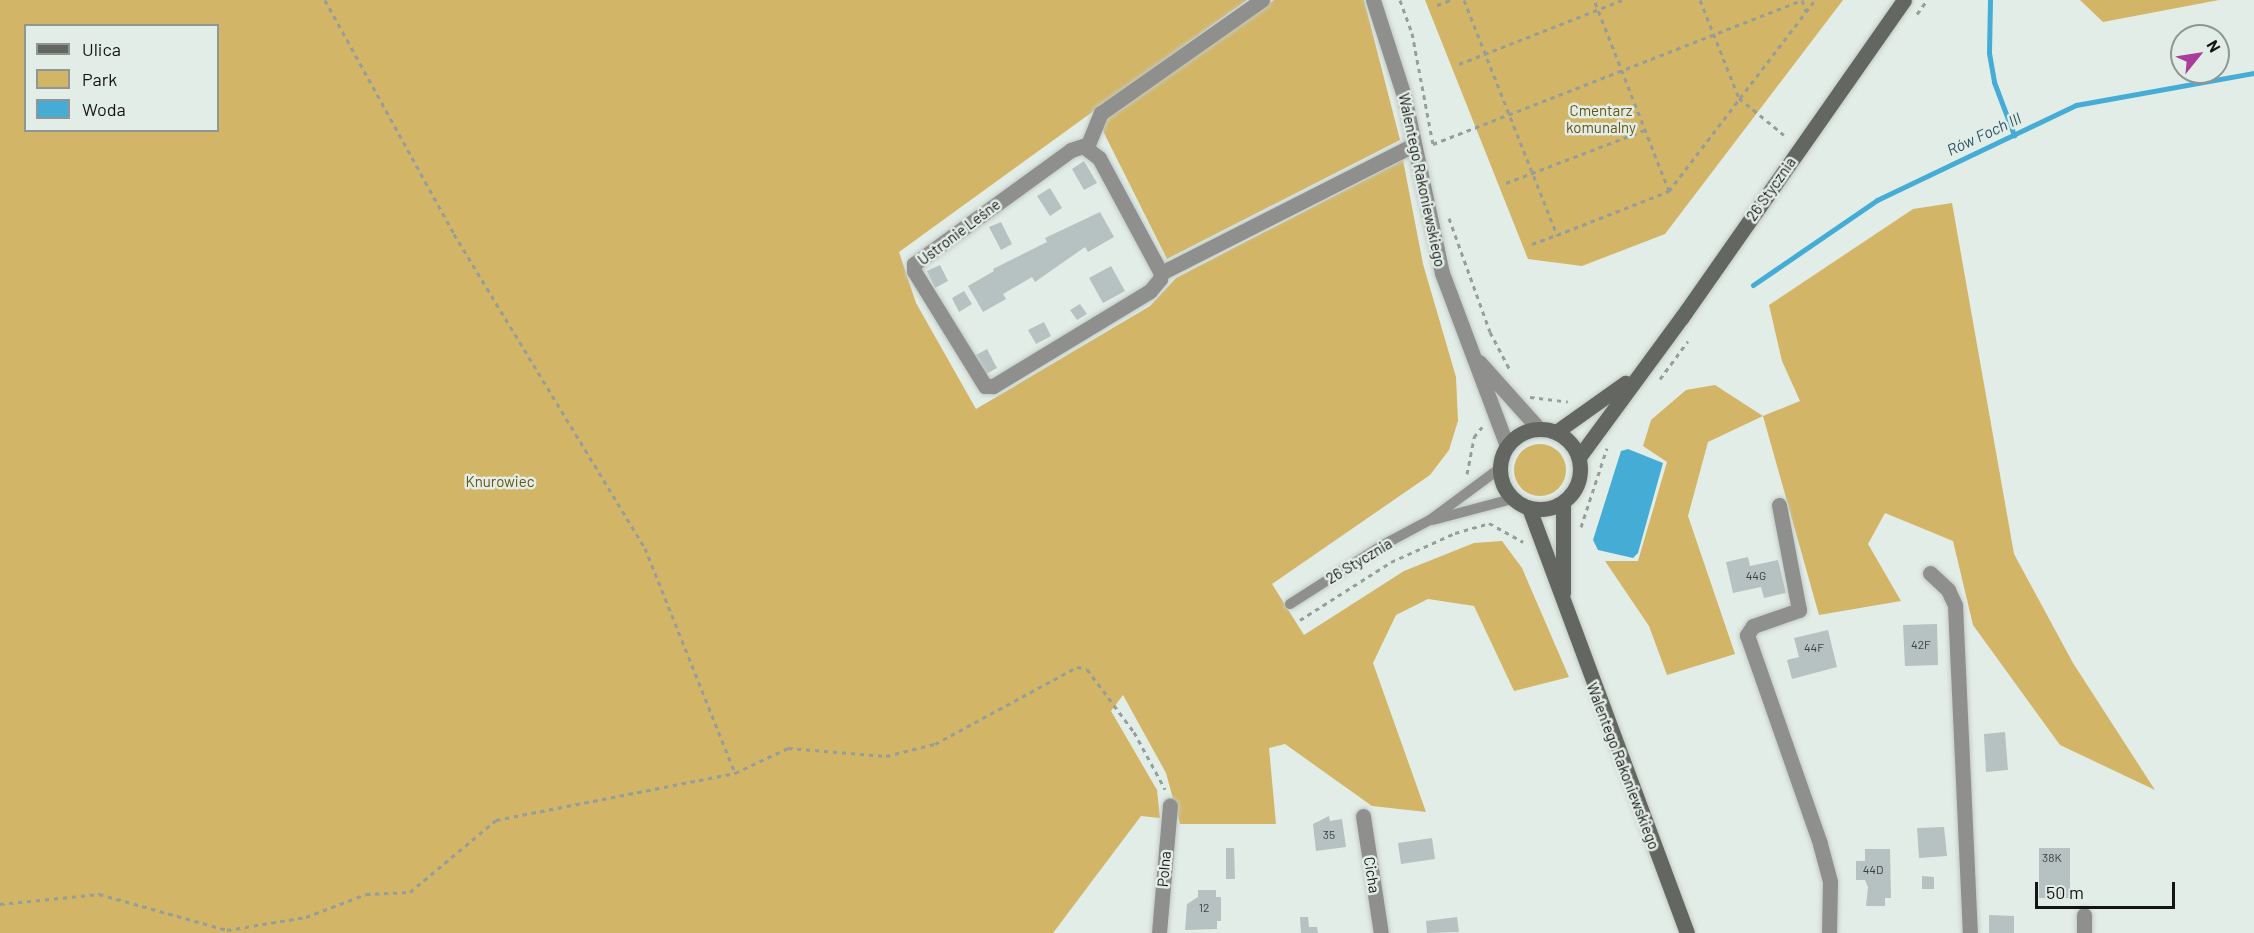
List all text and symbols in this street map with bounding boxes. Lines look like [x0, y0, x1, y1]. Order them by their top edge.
legend [24, 24, 219, 132]
north arrow [2170, 24, 2230, 84]
text: N [2203, 36, 2225, 55]
text: Ulica [82, 38, 121, 60]
text: Park [82, 68, 117, 90]
street label: Walentego Rakoniewskiego [1395, 91, 1449, 269]
text: Woda [82, 98, 126, 120]
park label: Cmentarz komunalny [1566, 101, 1636, 136]
water label: Rów Foch III [1944, 108, 2024, 160]
street label: 26 Stycznia [1742, 154, 1800, 224]
street label: Ustronie Leśne [914, 195, 1004, 269]
park label: Knurowiec [466, 473, 534, 491]
street label: 26 Stycznia [1323, 534, 1395, 588]
house number: 44G [1746, 569, 1766, 583]
house number: 42F [1911, 638, 1931, 652]
house number: 44F [1804, 641, 1824, 655]
street label: Walentego Rakoniewskiego [1583, 680, 1663, 852]
house number: 35 [1323, 828, 1335, 842]
street label: Polna [1153, 850, 1175, 888]
house number: 38K [2042, 851, 2062, 865]
street label: Cicha [1360, 856, 1384, 894]
house number: 44D [1863, 863, 1883, 877]
scale bar [2038, 870, 2178, 908]
text: 50 m [2046, 881, 2084, 903]
house number: 12 [1199, 901, 1209, 915]

